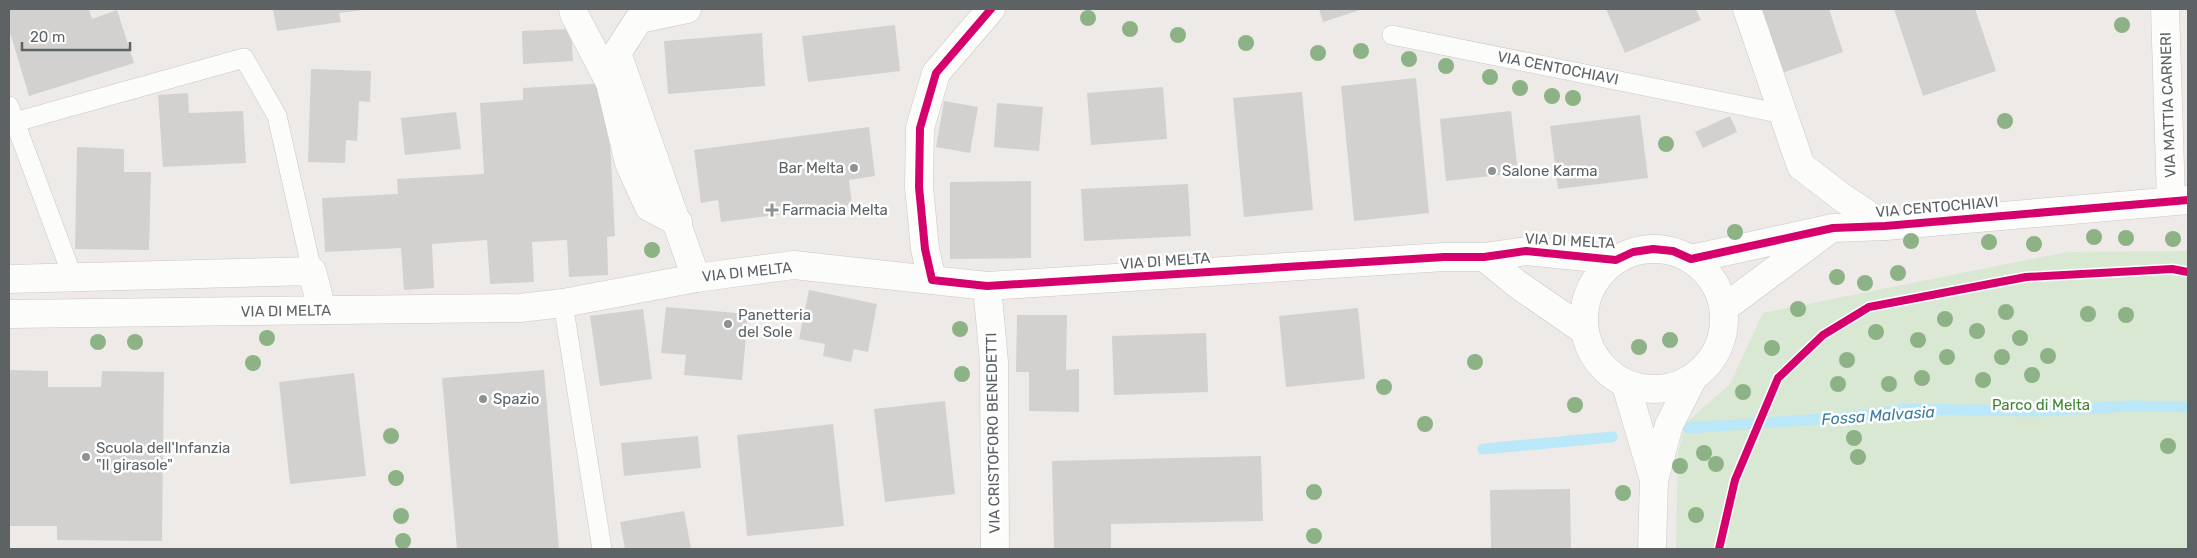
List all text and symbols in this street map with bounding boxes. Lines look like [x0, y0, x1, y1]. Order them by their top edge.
scale bar [22, 20, 130, 52]
text: 20 m [30, 28, 65, 46]
street label: VIA MATTIA CARNERI [2156, 32, 2180, 178]
street label: VIA CENTOCHIAVI [1496, 47, 1620, 89]
place label: Bar Melta [779, 159, 844, 177]
marker: Bar Melta [848, 162, 860, 174]
place label: Salone Karma [1502, 162, 1598, 180]
marker: Salone Karma [1486, 165, 1498, 177]
street label: VIA CENTOCHIAVI [1875, 193, 1999, 221]
place label: Farmacia Melta [782, 201, 888, 219]
marker: Farmacia Melta [766, 204, 778, 216]
street label: VIA DI MELTA [1524, 230, 1616, 252]
street label: VIA DI MELTA [1119, 249, 1211, 273]
street label: VIA DI MELTA [701, 258, 793, 286]
street label: VIA DI MELTA [241, 301, 331, 321]
place label: Panetteria del Sole [738, 306, 811, 341]
marker: Panetteria del Sole [722, 318, 734, 330]
street label: VIA CRISTOFORO BENEDETTI [982, 332, 1004, 534]
place label: Spazio [493, 390, 539, 408]
marker: Spazio [477, 393, 489, 405]
park label: Parco di Melta [1992, 396, 2090, 414]
water label: Fossa Malvasia [1821, 402, 1935, 429]
place label: Scuola dell'Infanzia "Il girasole" [96, 439, 230, 474]
marker: Scuola dell'Infanzia "Il girasole" [80, 451, 92, 463]

